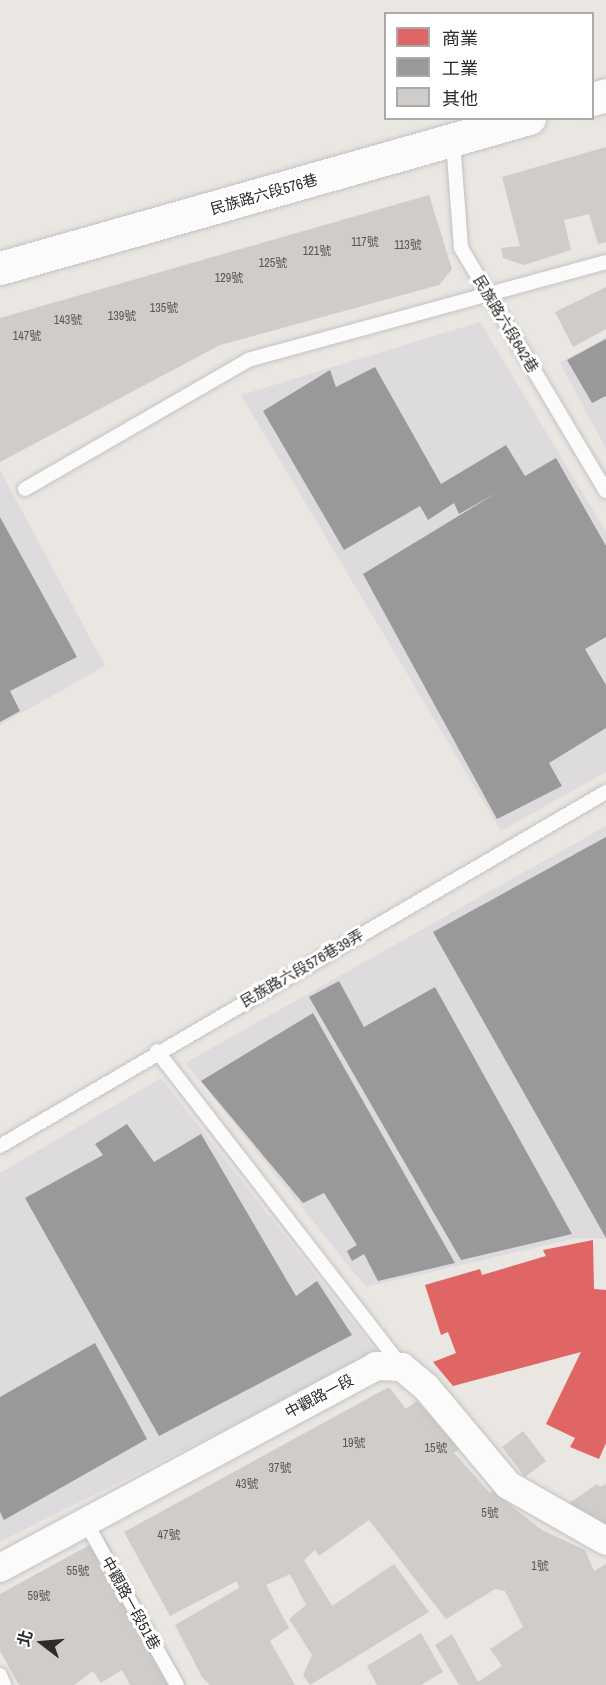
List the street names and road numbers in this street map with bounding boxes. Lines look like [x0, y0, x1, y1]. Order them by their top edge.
street label: 民族路六段576巷 [208, 170, 320, 218]
street label: 民族路六段642巷 [470, 272, 542, 376]
street label: 民族路六段576巷39弄 [237, 925, 367, 1011]
street label: 中觀路一段 [282, 1370, 356, 1422]
street label: 中觀路一段51巷 [98, 1553, 164, 1653]

